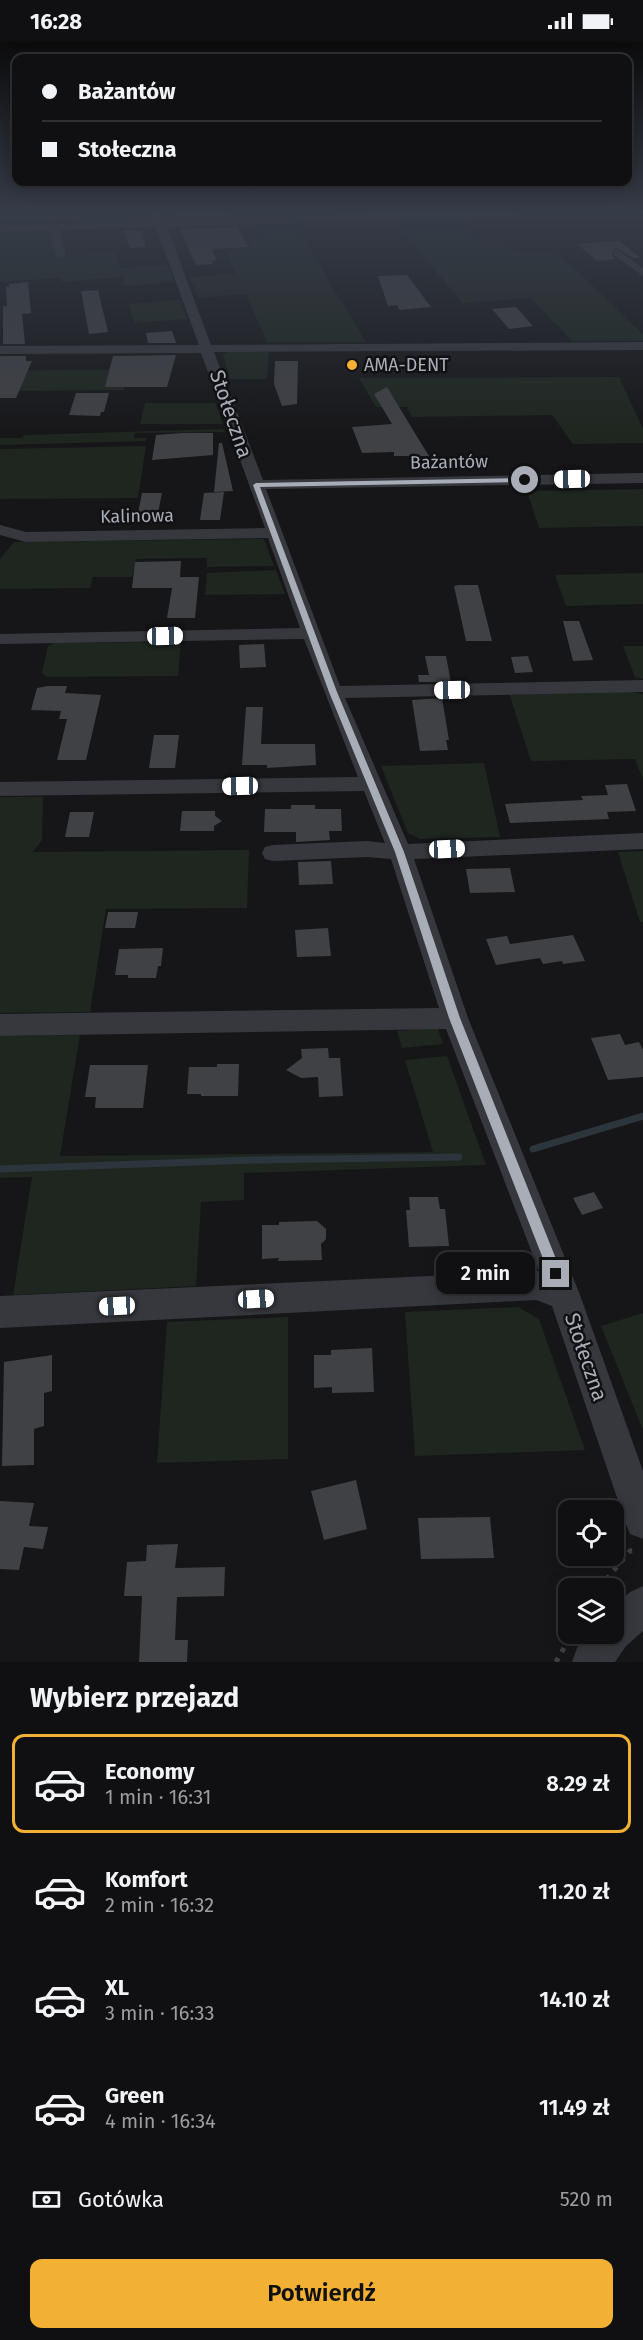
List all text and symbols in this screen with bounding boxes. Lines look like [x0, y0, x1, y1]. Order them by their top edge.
text: 16:28 [30, 8, 82, 35]
text: Bażantów [78, 78, 176, 105]
text: Stołeczna [78, 136, 177, 163]
place label: AMA-DENT [364, 354, 449, 376]
marker: AMA-DENT [345, 358, 359, 372]
street label: Stołeczna [204, 366, 258, 462]
street label: Bażantów [410, 450, 488, 474]
route start [511, 466, 538, 493]
car [554, 470, 590, 488]
street label: Kalinowa [100, 504, 174, 528]
car [147, 627, 183, 645]
car [434, 681, 470, 699]
car [222, 777, 258, 795]
car [429, 839, 465, 859]
callout: 2 min [436, 1253, 535, 1295]
route end [542, 1260, 569, 1287]
text: 2 min [461, 1261, 510, 1285]
car [238, 1289, 274, 1309]
car [99, 1296, 135, 1316]
street label: Stołeczna [559, 1309, 613, 1405]
map controls [558, 1500, 624, 1644]
button: locate [558, 1500, 624, 1566]
button: layers [558, 1578, 624, 1644]
text: Wybierz przejazd [30, 1682, 239, 1714]
icon: car [33, 1757, 87, 1811]
text: Economy [105, 1758, 194, 1785]
text: 8.29 zł [546, 1770, 610, 1797]
text: 1 min · 16:31 [105, 1785, 211, 1809]
icon: car [33, 1865, 87, 1919]
text: Komfort [105, 1866, 188, 1893]
text: 11.20 zł [538, 1878, 610, 1905]
text: 2 min · 16:32 [105, 1893, 214, 1917]
icon: car [33, 1973, 87, 2027]
text: XL [105, 1974, 129, 2001]
text: 14.10 zł [539, 1986, 610, 2013]
text: 3 min · 16:33 [105, 2001, 214, 2025]
icon: car [33, 2081, 87, 2135]
text: Green [105, 2082, 164, 2109]
text: 11.49 zł [539, 2094, 610, 2121]
text: 4 min · 16:34 [105, 2109, 216, 2133]
icon: cash [30, 2183, 63, 2216]
text: Gotówka [78, 2186, 164, 2213]
text: 520 m [560, 2187, 613, 2211]
button: Potwierdź [30, 2259, 613, 2328]

